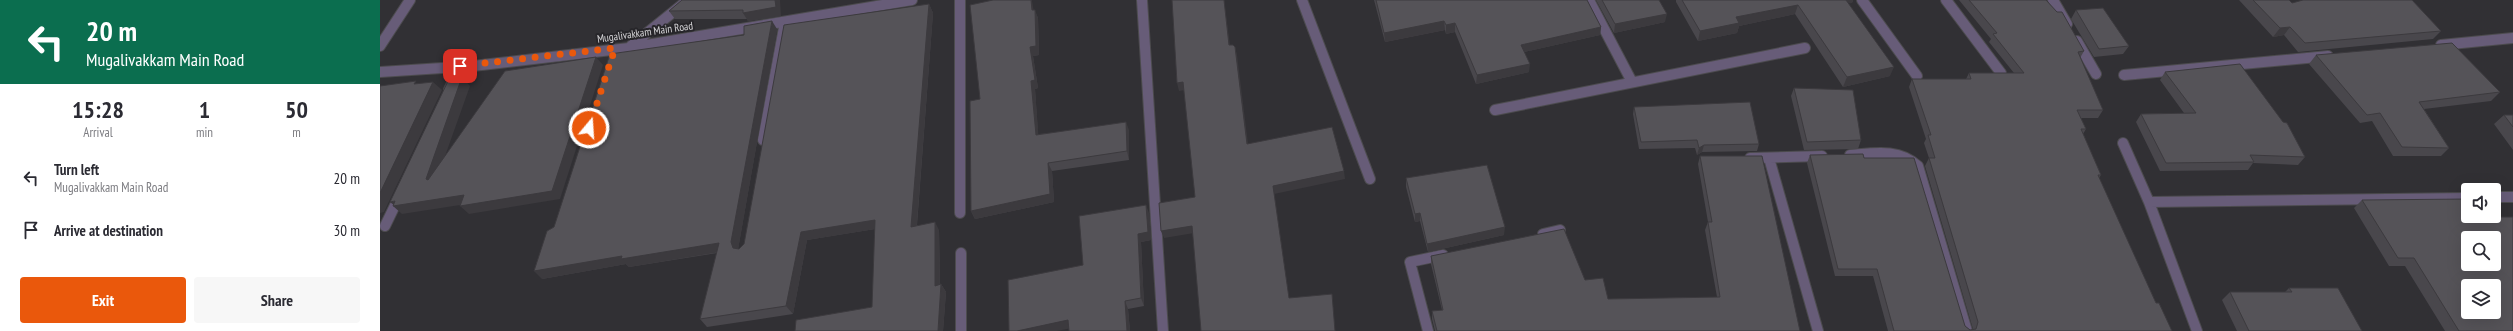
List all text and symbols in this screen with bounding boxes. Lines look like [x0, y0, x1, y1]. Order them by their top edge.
text: 20 m [86, 12, 137, 49]
icon: left [20, 16, 72, 68]
street label: Mugalivakkam Main Road [596, 18, 694, 46]
text: Mugalivakkam Main Road [86, 48, 244, 71]
pin [443, 49, 477, 83]
icon: arrive [449, 55, 471, 77]
text: 15:28 [72, 94, 124, 125]
text: 1 [199, 94, 210, 125]
text: 50 [285, 94, 308, 125]
position arrow [568, 107, 610, 149]
text: Arrival [83, 124, 113, 141]
text: min [196, 124, 213, 141]
text: m [292, 124, 301, 141]
text: Turn left [54, 160, 99, 179]
icon: left [20, 167, 42, 189]
text: 20 m [334, 169, 360, 188]
text: Mugalivakkam Main Road [54, 179, 168, 196]
map controls [2461, 183, 2501, 319]
button: sound [2461, 183, 2501, 223]
icon: arrive [20, 219, 42, 241]
text: Arrive at destination [54, 221, 163, 240]
text: 30 m [334, 221, 360, 240]
button: search [2461, 231, 2501, 271]
button: Exit [20, 277, 186, 323]
button: Share [194, 277, 360, 323]
button: layers [2461, 279, 2501, 319]

